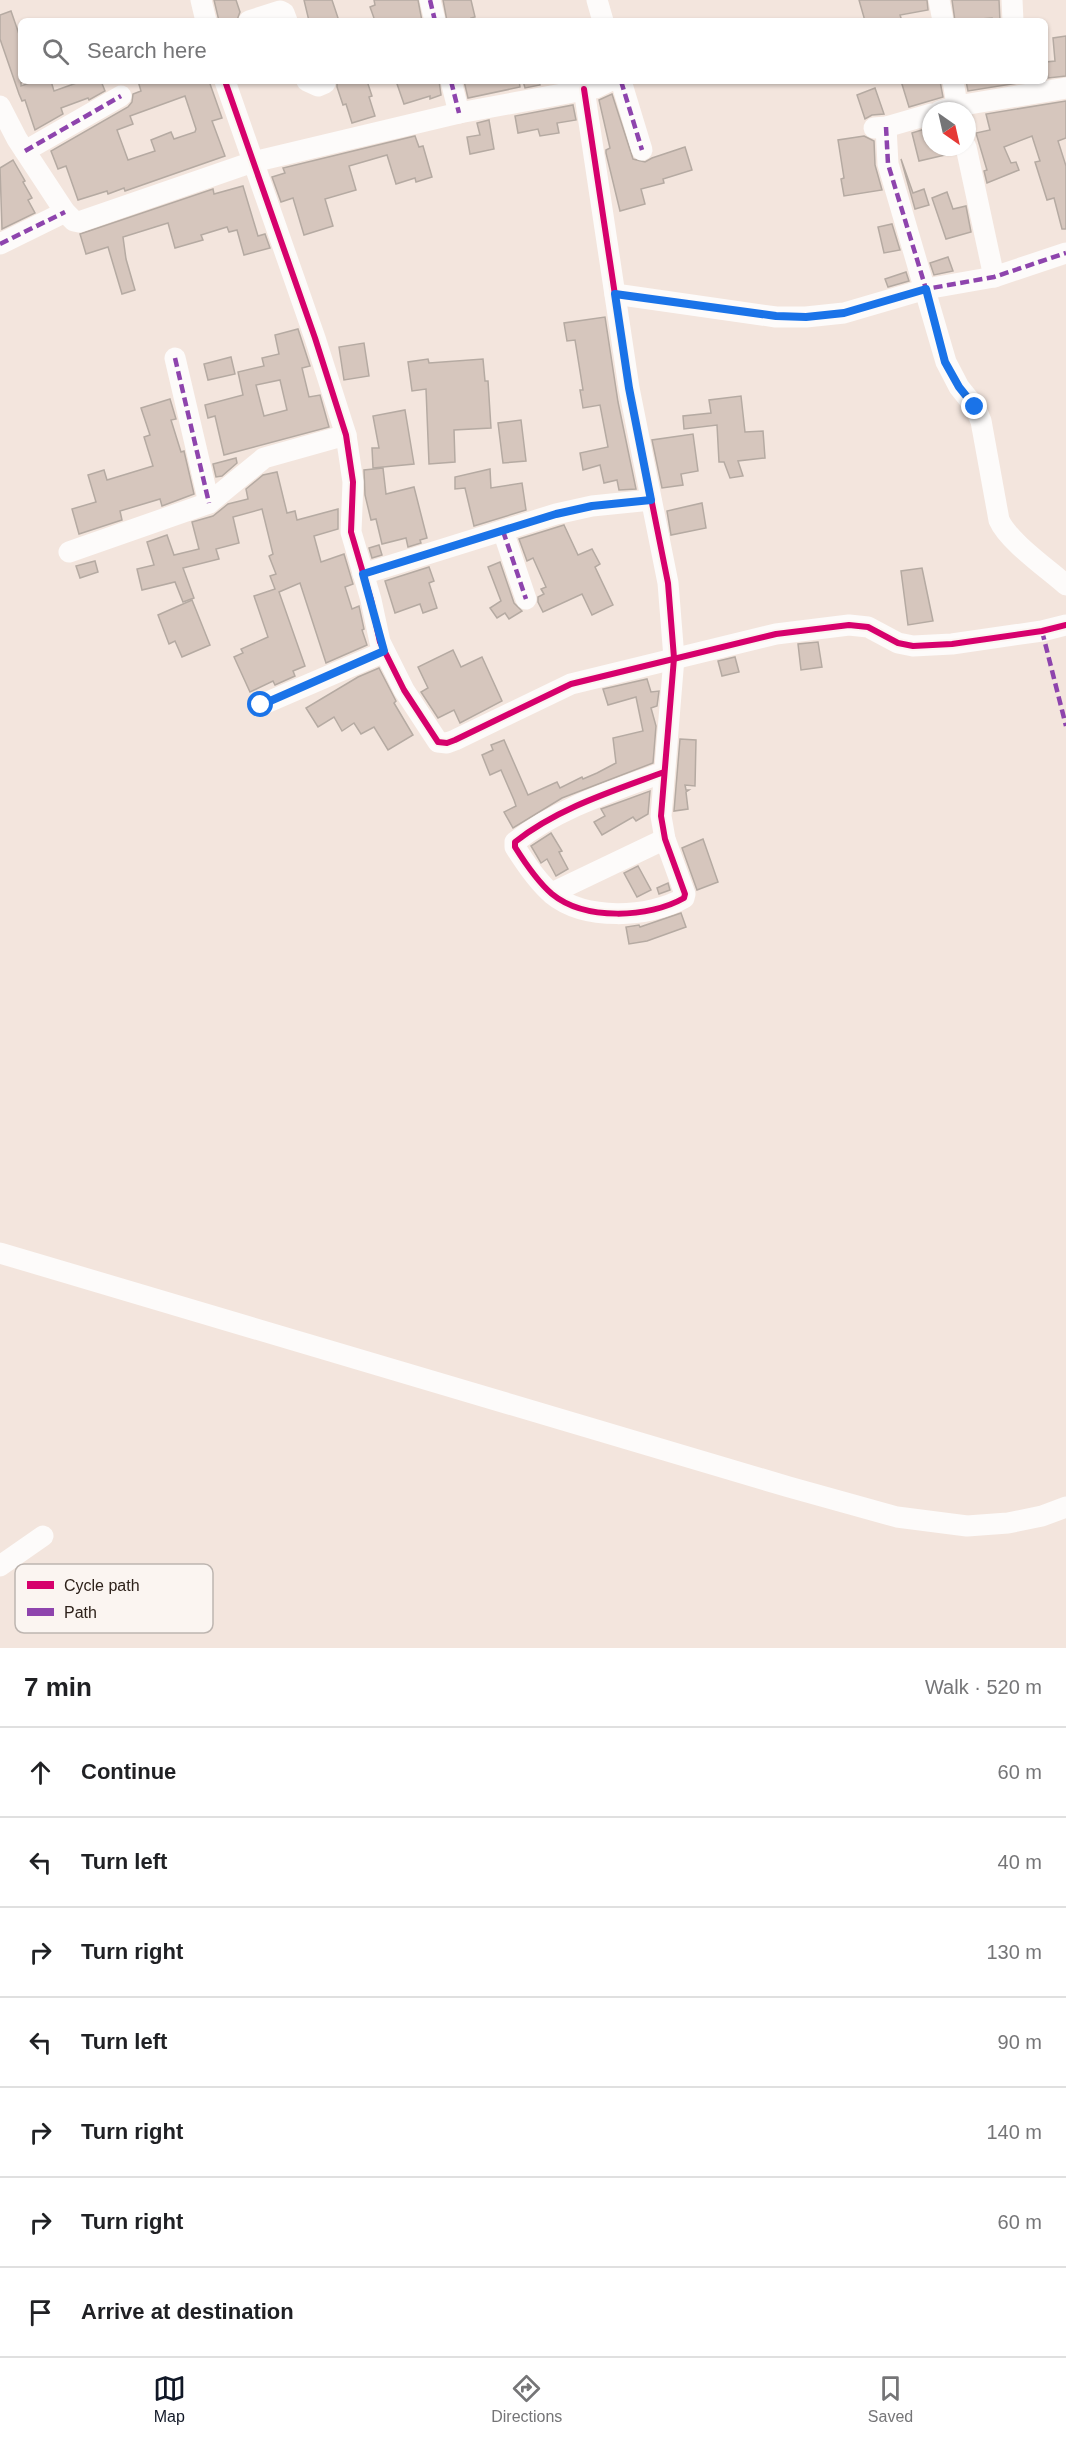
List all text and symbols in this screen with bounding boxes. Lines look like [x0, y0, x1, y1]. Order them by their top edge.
search box [18, 18, 1048, 84]
icon: search [39, 35, 72, 68]
text: Search here [87, 38, 207, 63]
north arrow [922, 102, 976, 156]
route end [961, 393, 987, 419]
route start [247, 691, 273, 717]
legend [15, 1564, 213, 1633]
text: Cycle path [64, 1577, 140, 1594]
text: Path [64, 1604, 97, 1621]
text: 7 min [24, 1672, 92, 1702]
text: Walk · 520 m [925, 1676, 1042, 1698]
icon: ahead [24, 1756, 57, 1789]
text: Continue [81, 1759, 176, 1784]
text: 60 m [998, 1761, 1042, 1783]
icon: left [24, 1846, 57, 1879]
text: Turn left [81, 1849, 167, 1874]
text: 40 m [998, 1851, 1042, 1873]
icon: right [24, 1936, 57, 1969]
text: Turn right [81, 1939, 183, 1964]
text: 130 m [986, 1941, 1042, 1963]
icon: left [24, 2026, 57, 2059]
text: Turn left [81, 2029, 167, 2054]
text: 90 m [998, 2031, 1042, 2053]
icon: right [24, 2116, 57, 2149]
text: Turn right [81, 2119, 183, 2144]
text: 140 m [986, 2121, 1042, 2143]
icon: right [24, 2206, 57, 2239]
text: Turn right [81, 2209, 183, 2234]
text: 60 m [998, 2211, 1042, 2233]
icon: arrive [24, 2296, 57, 2329]
text: Arrive at destination [81, 2299, 294, 2324]
tab: Map [153, 2372, 186, 2426]
tab: Directions [491, 2372, 562, 2426]
tab: Saved [868, 2372, 913, 2426]

